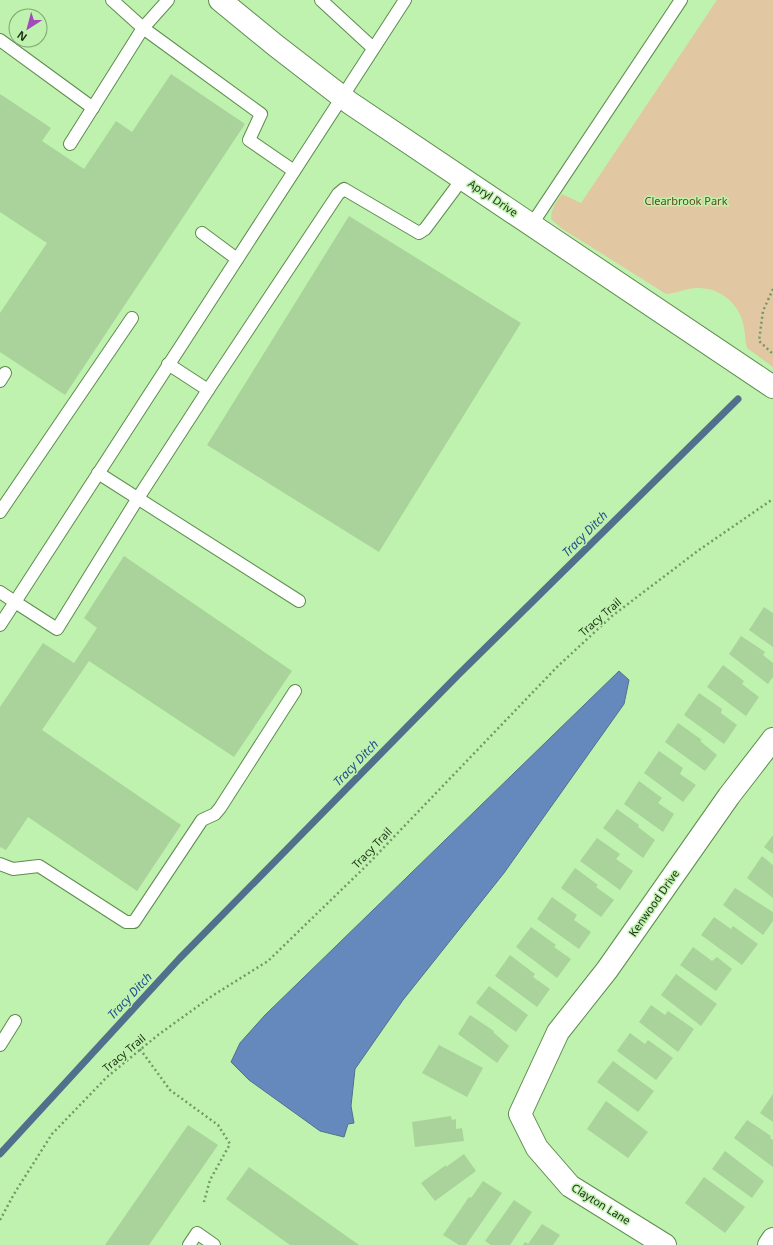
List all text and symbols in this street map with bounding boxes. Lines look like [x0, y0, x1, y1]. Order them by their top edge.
north arrow [8, 8, 48, 48]
text: N [14, 28, 30, 45]
street label: Apryl Drive [466, 175, 521, 220]
park label: Clearbrook Park [644, 193, 728, 208]
water label: Tracy Ditch [558, 507, 611, 560]
street label: Tracy Trail [575, 594, 624, 639]
water label: Tracy Ditch [329, 736, 382, 790]
street label: Tracy Trail [348, 824, 395, 871]
street label: Kenwood Drive [625, 866, 682, 939]
water label: Tracy Ditch [104, 968, 156, 1023]
street label: Tracy Trail [99, 1030, 148, 1075]
street label: Clayton Lane [569, 1180, 634, 1228]

